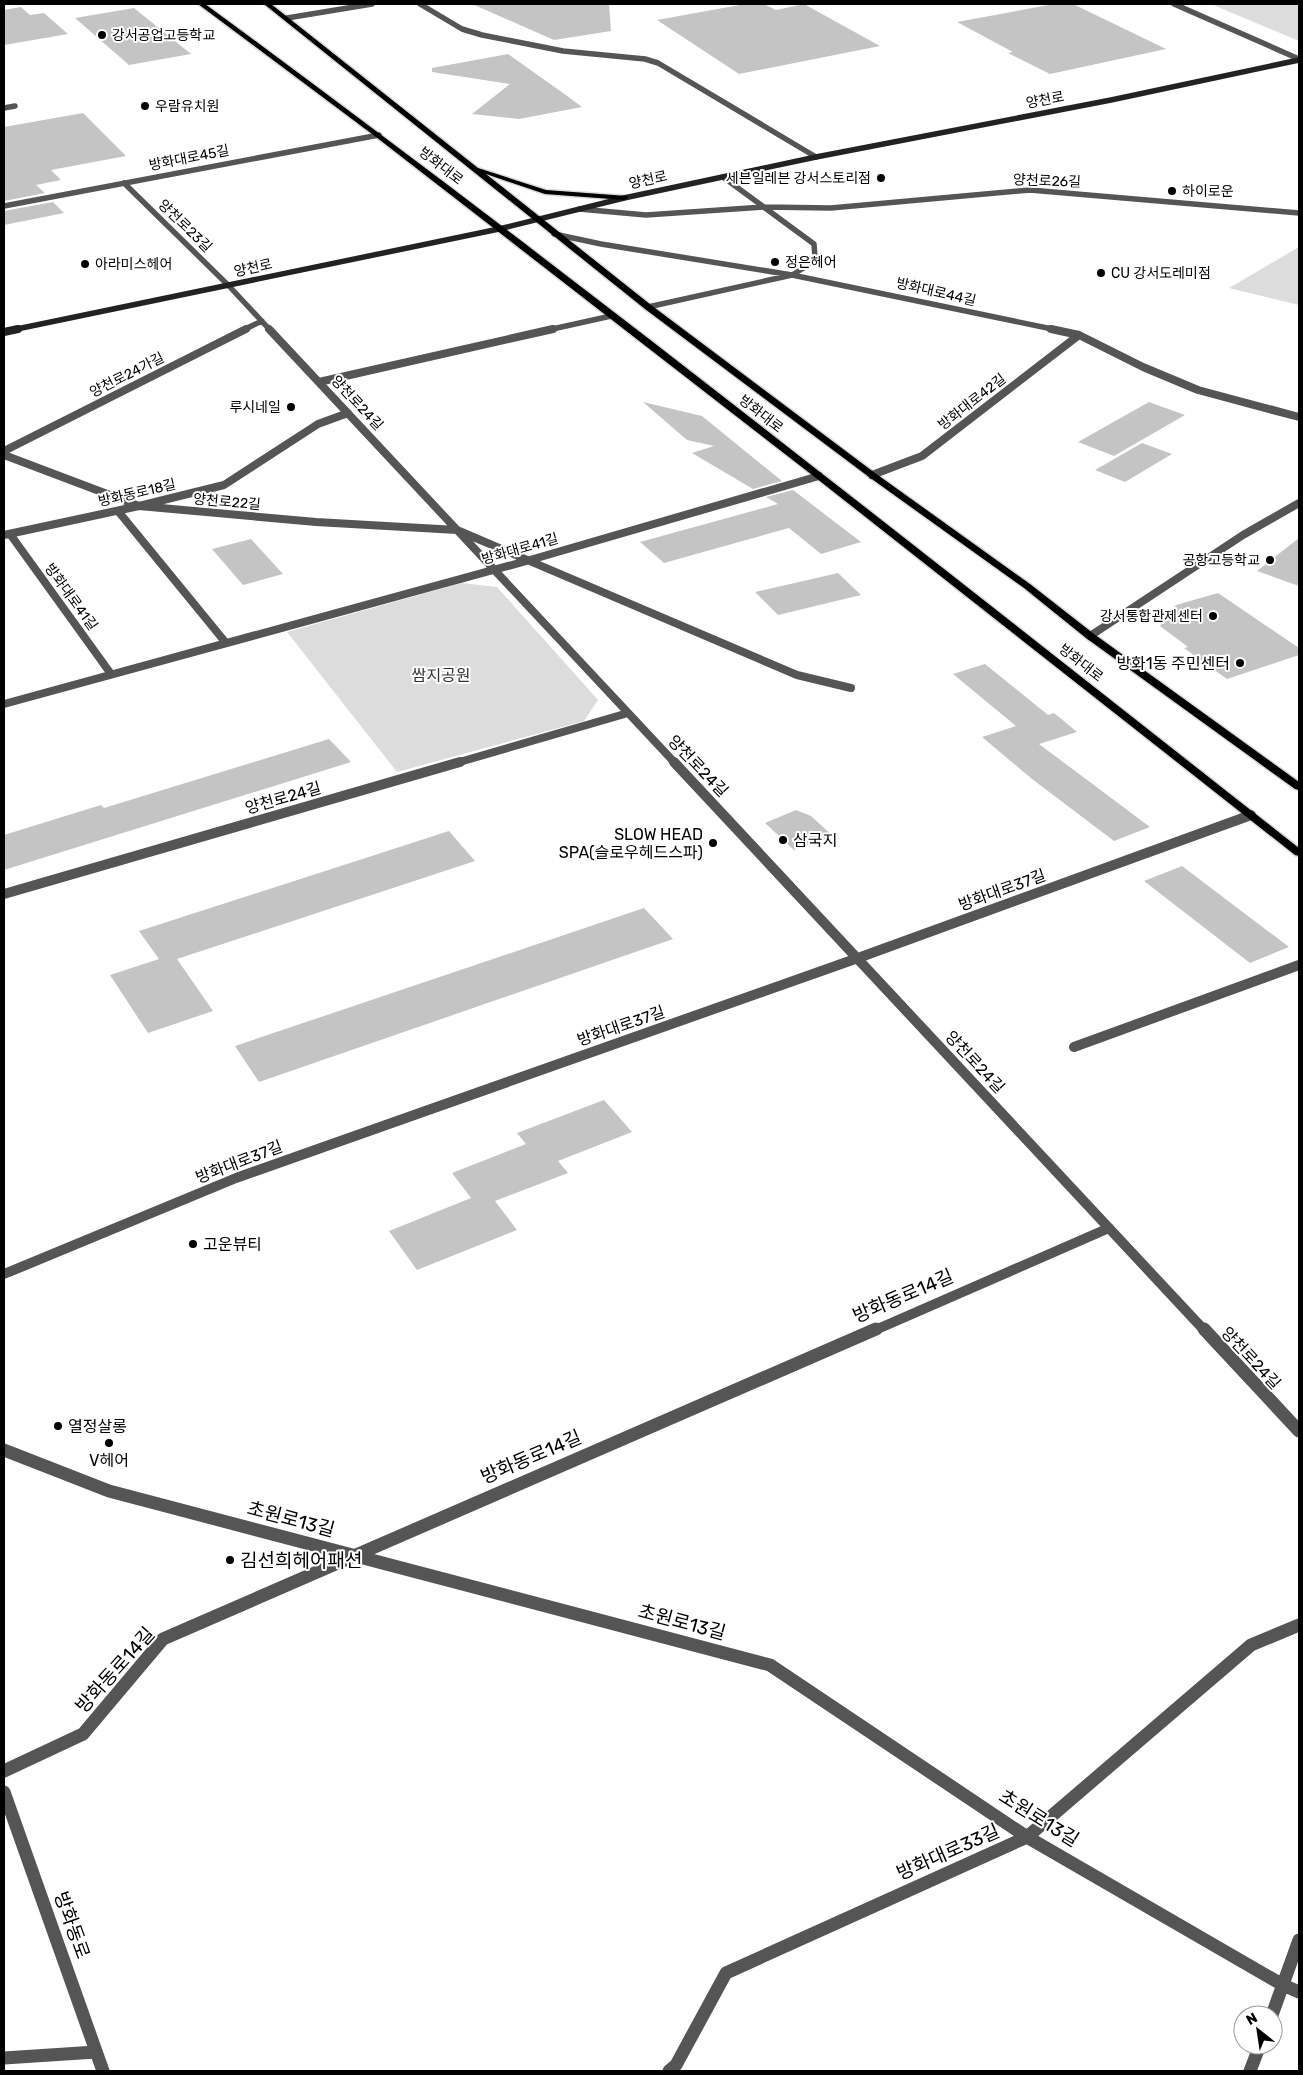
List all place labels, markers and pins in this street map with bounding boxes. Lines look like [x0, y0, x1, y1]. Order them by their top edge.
place label: 강서공업고등학교 [112, 27, 215, 44]
marker: 강서공업고등학교 [96, 29, 108, 41]
place label: 우람유치원 [155, 98, 219, 115]
marker: 우람유치원 [139, 100, 151, 112]
place label: 세븐일레븐 강서스토리점 [726, 170, 871, 187]
marker: 세븐일레븐 강서스토리점 [875, 172, 887, 184]
place label: 하이로운 [1182, 183, 1234, 200]
marker: 하이로운 [1166, 185, 1178, 197]
place label: 정은헤어 [785, 254, 837, 271]
place label: 아라미스헤어 [95, 256, 172, 273]
marker: 정은헤어 [769, 256, 781, 268]
marker: 아라미스헤어 [79, 258, 91, 270]
place label: CU 강서도레미점 [1111, 265, 1211, 282]
marker: CU 강서도레미점 [1095, 267, 1107, 279]
place label: 루시네일 [229, 399, 281, 416]
marker: 루시네일 [285, 401, 297, 413]
place label: 공항고등학교 [1183, 552, 1260, 569]
marker: 공항고등학교 [1264, 554, 1276, 566]
place label: 강서통합관제센터 [1100, 608, 1203, 625]
marker: 강서통합관제센터 [1207, 610, 1219, 622]
place label: 방화1동 주민센터 [1116, 654, 1230, 673]
marker: 방화1동 주민센터 [1234, 657, 1246, 669]
place label: SLOW HEAD SPA(슬로우헤드스파) [559, 825, 703, 862]
place label: 삼국지 [793, 831, 837, 850]
marker: 삼국지 [777, 834, 789, 846]
marker: SLOW HEAD SPA(슬로우헤드스파) [707, 837, 719, 849]
place label: 고운뷰티 [203, 1235, 262, 1254]
marker: 고운뷰티 [187, 1238, 199, 1250]
place label: 열정살롱 [68, 1417, 127, 1436]
marker: 열정살롱 [52, 1420, 64, 1432]
marker: V헤어 [103, 1437, 115, 1449]
place label: V헤어 [89, 1451, 129, 1470]
place label: 김선희헤어패션 [240, 1549, 362, 1572]
marker: 김선희헤어패션 [224, 1554, 236, 1566]

